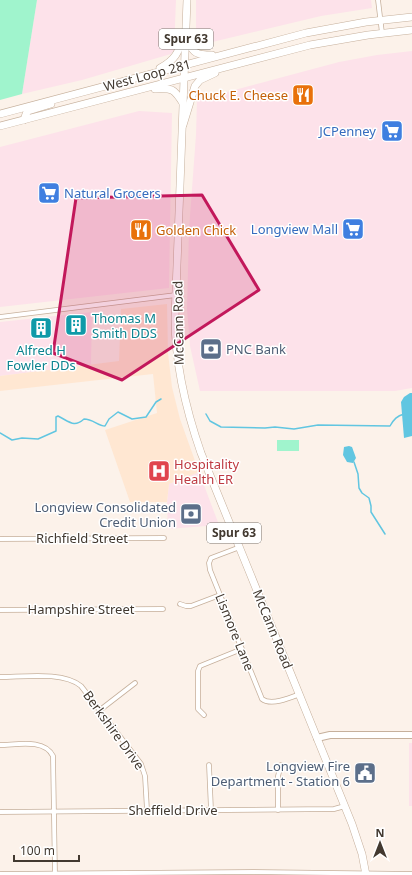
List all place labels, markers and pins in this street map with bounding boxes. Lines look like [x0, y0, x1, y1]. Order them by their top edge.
restaurant icon: Chuck E. Cheese [290, 82, 316, 108]
place label: Chuck E. Cheese [189, 86, 288, 104]
supermarket icon: JCPenney [379, 118, 405, 144]
place label: JCPenney [317, 122, 376, 140]
supermarket icon: Natural Grocers [36, 180, 62, 206]
place label: Natural Grocers [64, 184, 161, 202]
supermarket icon: Longview Mall [340, 216, 366, 242]
restaurant icon: Golden Chick [128, 217, 154, 243]
place label: Longview Mall [251, 220, 338, 238]
place label: Golden Chick [156, 221, 236, 239]
place label: Thomas M Smith DDS [92, 309, 157, 342]
building icon: Thomas M Smith DDS [63, 312, 89, 338]
building icon: Alfred H Fowler DDs [28, 315, 54, 341]
bank icon: PNC Bank [198, 336, 224, 362]
place label: PNC Bank [226, 340, 286, 358]
place label: Alfred H Fowler DDs [6, 341, 76, 374]
place label: Hospitality Health ER [174, 455, 239, 488]
hospital icon: Hospitality Health ER [146, 458, 172, 484]
place label: Longview Consolidated Credit Union [34, 498, 176, 531]
bank icon: Longview Consolidated Credit Union [178, 501, 204, 527]
place label: Longview Fire Department - Station 6 [211, 757, 350, 790]
public building icon: Longview Fire Department - Station 6 [352, 760, 378, 786]

